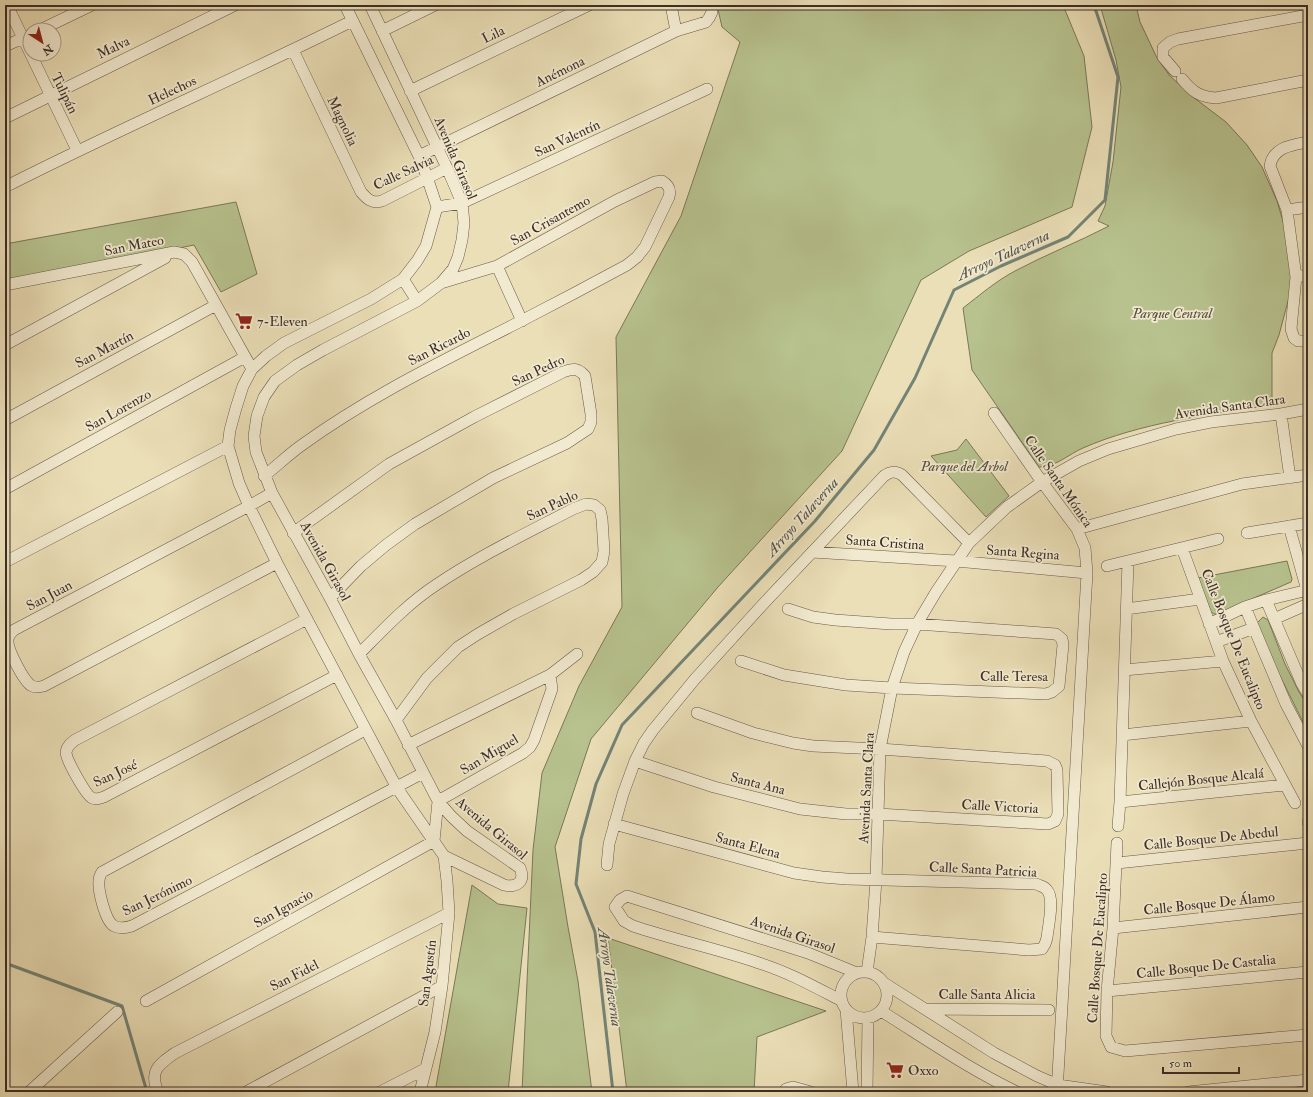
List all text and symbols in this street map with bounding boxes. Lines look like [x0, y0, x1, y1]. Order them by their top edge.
north arrow [22, 22, 62, 62]
street label: Lila [479, 22, 508, 47]
street label: Malva [94, 32, 133, 63]
text: N [39, 41, 56, 59]
street label: Anémona [532, 52, 588, 91]
street label: Tulipán [46, 70, 82, 117]
street label: Helechos [145, 72, 199, 109]
street label: Magnolia [323, 94, 362, 149]
street label: Avenida Girasol [430, 113, 481, 203]
street label: San Valentín [532, 116, 603, 161]
street label: Calle Salvia [370, 151, 436, 194]
street label: San Crisantemo [507, 191, 593, 249]
water label: Arroyo Talaverna [952, 226, 1053, 286]
street label: San Mateo [103, 231, 165, 260]
park label: Parque Central [1131, 305, 1214, 322]
supermarket icon: 7-Eleven [234, 311, 254, 331]
place label: 7-Eleven [257, 313, 308, 330]
street label: San Ricardo [405, 323, 473, 369]
street label: San Martín [72, 327, 136, 372]
street label: San Pedro [509, 351, 567, 390]
street label: San Lorenzo [82, 385, 154, 435]
street label: Avenida Santa Clara [1173, 390, 1287, 423]
street label: Calle Santa Mónica [1021, 432, 1097, 531]
park label: Parque del Arbol [919, 458, 1009, 475]
water label: Arroyo Talaverna [761, 474, 843, 562]
street label: San Pablo [524, 486, 581, 525]
street label: Avenida Girasol [296, 518, 355, 604]
street label: Santa Cristina [845, 531, 925, 554]
street label: Santa Regina [986, 541, 1060, 564]
street label: Calle Bosque De Eucalipto [1197, 566, 1270, 713]
street label: San Juan [23, 576, 75, 615]
street label: Calle Teresa [980, 668, 1048, 685]
street label: San Miguel [457, 730, 522, 778]
street label: Avenida Santa Clara [855, 732, 878, 845]
street label: San José [91, 756, 140, 791]
street label: Callejón Bosque Alcalá [1137, 764, 1265, 795]
street label: Santa Ana [729, 768, 787, 799]
street label: Avenida Girasol [452, 793, 531, 864]
street label: Calle Victoria [961, 796, 1039, 817]
street label: Calle Bosque De Abedul [1143, 823, 1280, 854]
street label: Santa Elena [714, 829, 782, 862]
street label: Calle Santa Patricia [929, 858, 1038, 881]
street label: San Jerónimo [120, 871, 195, 920]
street label: Calle Bosque De Eucalipto [1084, 872, 1112, 1024]
street label: San Ignacio [251, 885, 316, 932]
street label: Calle Bosque De Álamo [1143, 888, 1276, 919]
street label: Avenida Girasol [747, 912, 838, 957]
water label: Arroyo Talaverna [593, 924, 626, 1028]
street label: San Agustín [415, 939, 440, 1007]
street label: Calle Bosque De Castalia [1135, 951, 1277, 982]
street label: San Fidel [267, 956, 322, 995]
street label: Calle Santa Alicia [938, 986, 1036, 1003]
scale bar [1163, 1049, 1239, 1075]
text: 50 m [1169, 1056, 1193, 1071]
supermarket icon: Oxxo [885, 1060, 905, 1080]
place label: Oxxo [908, 1062, 939, 1079]

